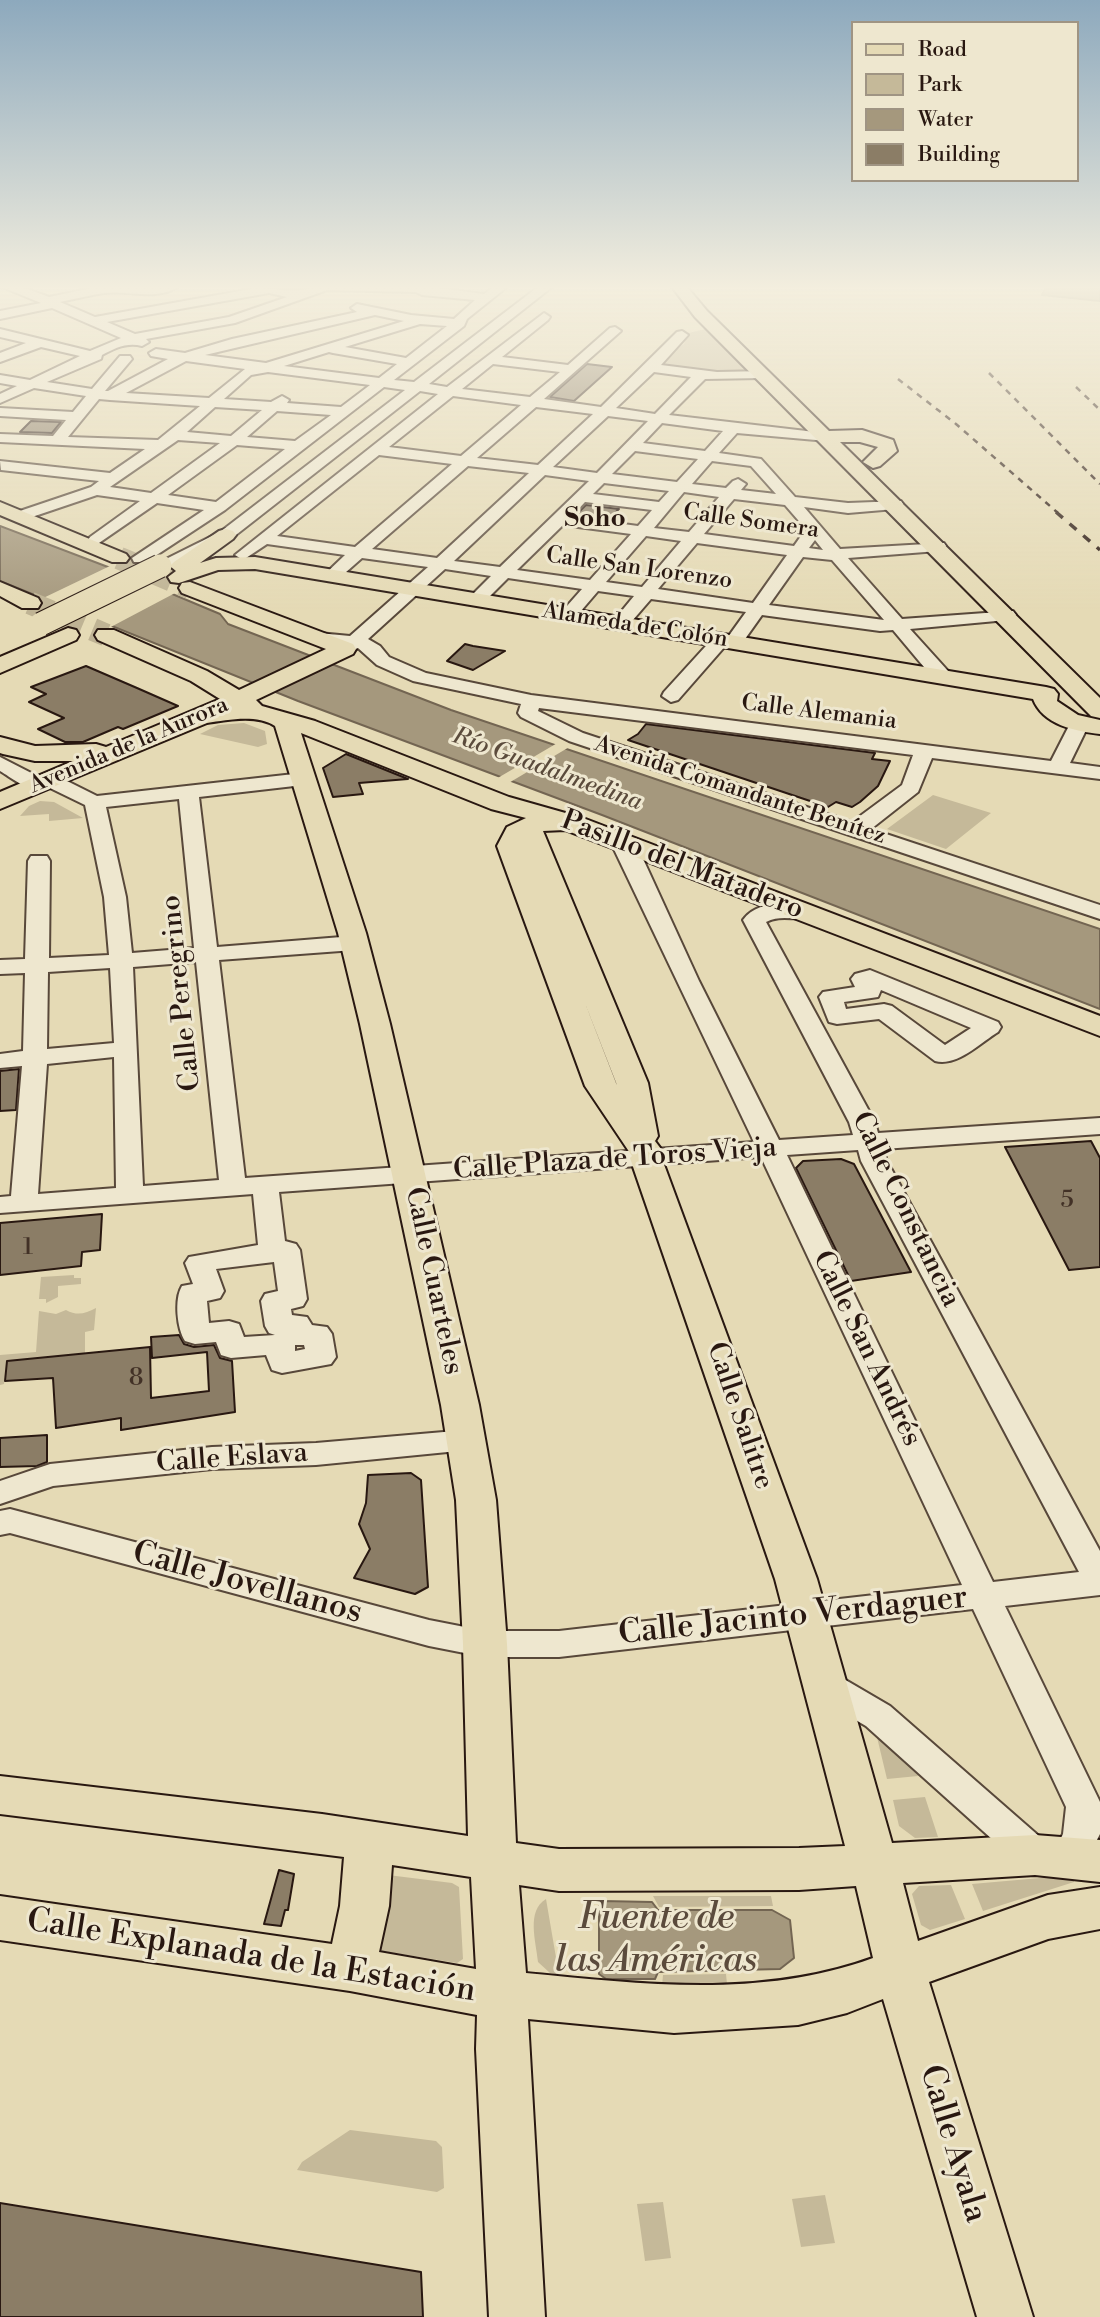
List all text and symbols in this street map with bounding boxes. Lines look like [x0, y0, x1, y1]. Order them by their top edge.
legend [852, 21, 1079, 182]
text: Road [918, 37, 967, 63]
text: Park [918, 72, 962, 98]
text: Water [918, 107, 973, 133]
text: Building [918, 142, 1000, 168]
street label: Calle Somera [681, 499, 821, 545]
district label: Soho [564, 504, 626, 536]
street label: Calle San Lorenzo [544, 542, 734, 596]
street label: Alameda de Colón [540, 598, 730, 654]
street label: Calle Alemania [740, 690, 898, 736]
street label: Avenida de la Aurora [25, 692, 233, 800]
water label: Río Guadalmedina [448, 722, 646, 818]
street label: Avenida Comandante Benítez [591, 731, 889, 851]
street label: Pasillo del Matadero [556, 804, 808, 928]
street label: Calle Peregrino [155, 893, 209, 1093]
street label: Calle Constancia [843, 1107, 967, 1313]
street label: Calle Plaza de Toros Vieja [452, 1132, 778, 1188]
street label: Calle Cuarteles [397, 1184, 469, 1378]
house number: 5 [1060, 1187, 1074, 1215]
house number: 1 [23, 1234, 33, 1262]
street label: Calle San Andrés [804, 1246, 928, 1452]
street label: Calle Salitre [698, 1338, 780, 1494]
house number: 8 [129, 1365, 143, 1393]
street label: Calle Eslava [155, 1437, 309, 1481]
street label: Calle Jovellanos [128, 1534, 366, 1634]
street label: Calle Jacinto Verdaguer [617, 1579, 969, 1655]
water label: Fuente de las Américas [555, 1897, 757, 1984]
street label: Calle Explanada de la Estación [24, 1902, 478, 2012]
street label: Calle Ayala [909, 2061, 995, 2227]

